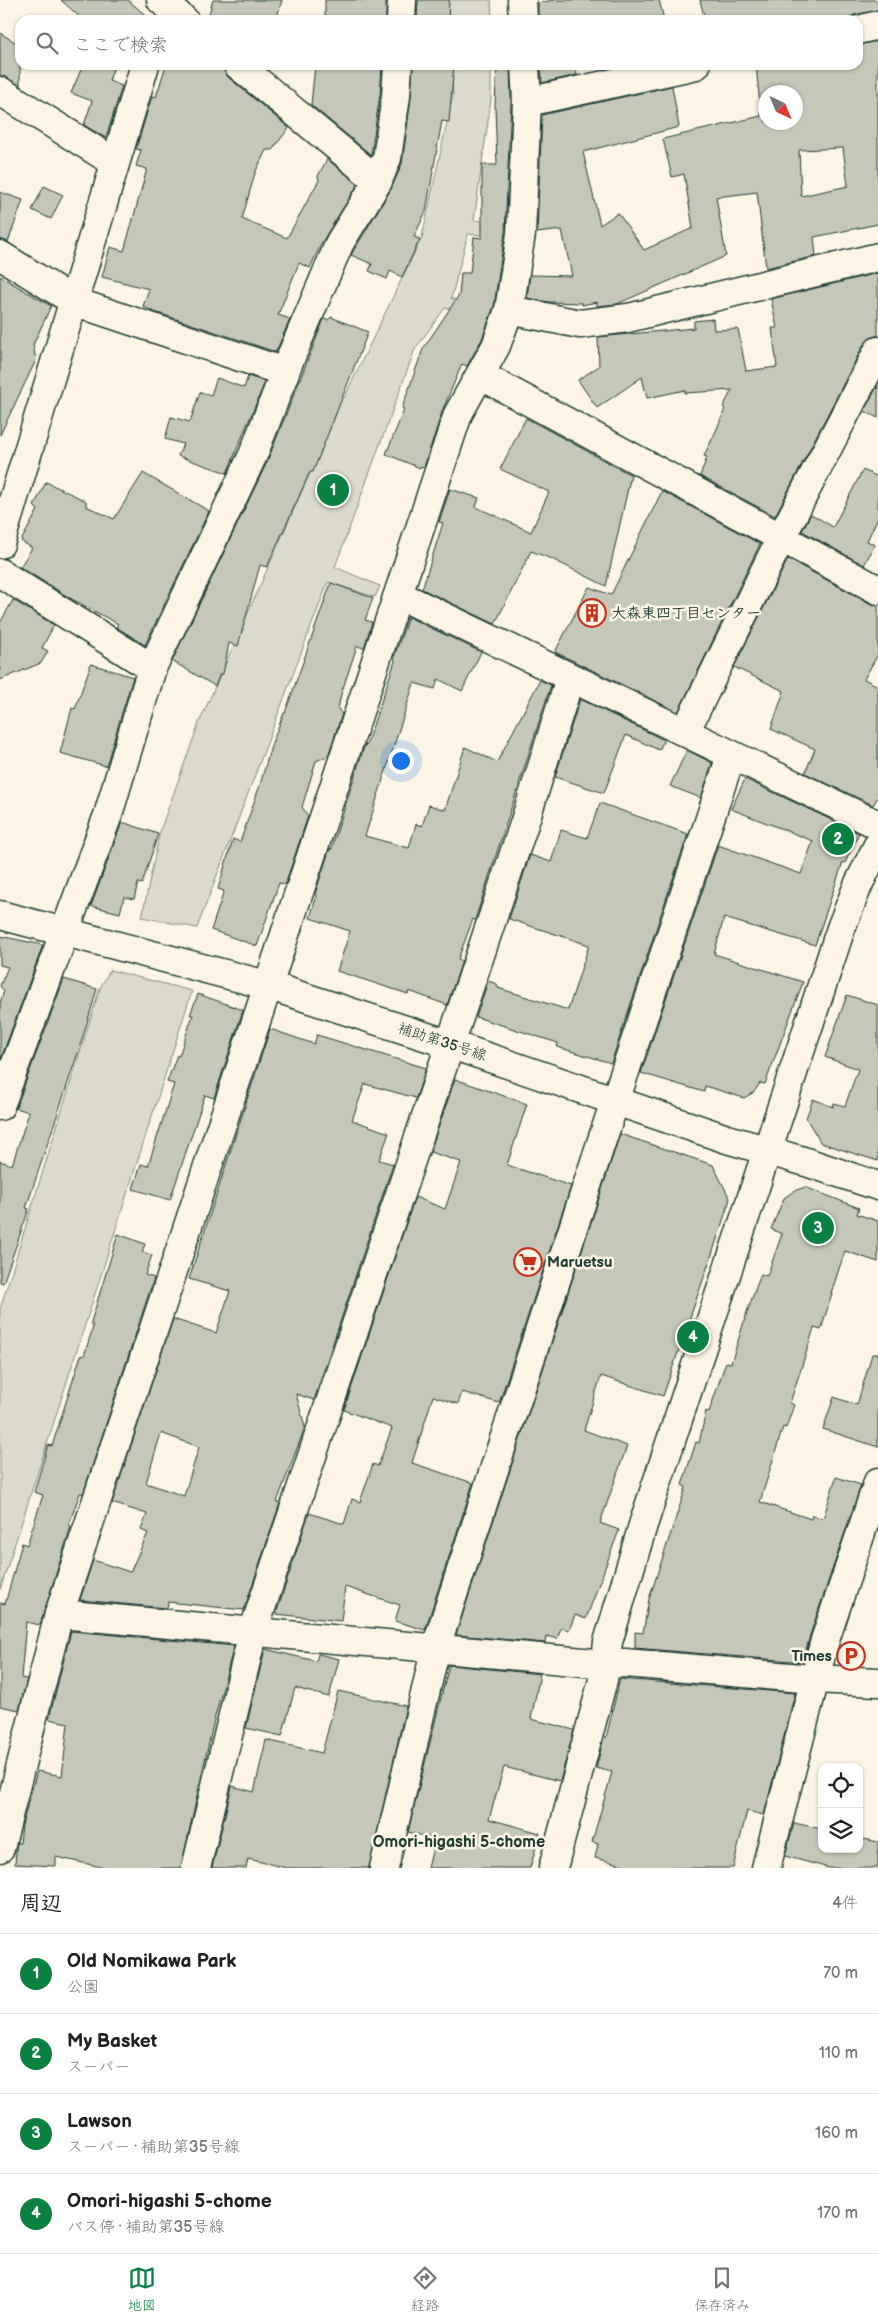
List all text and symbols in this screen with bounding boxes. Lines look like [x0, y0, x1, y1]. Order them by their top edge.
search box [15, 15, 863, 70]
icon: search [33, 29, 61, 57]
text: ここで検索 [73, 34, 168, 57]
north arrow [758, 85, 803, 130]
pin: 1 [317, 471, 349, 509]
building icon: 大森東四丁目センター [577, 598, 607, 628]
place label: 大森東四丁目センター [611, 604, 761, 623]
your location [388, 748, 414, 774]
pin: 2 [822, 820, 854, 858]
street label: 補助第35号線 [395, 1019, 489, 1065]
pin: 3 [802, 1209, 834, 1247]
supermarket icon: Maruetsu [513, 1247, 543, 1277]
place label: Maruetsu [547, 1253, 612, 1272]
pin: 4 [677, 1318, 709, 1356]
parking icon: Times [836, 1641, 866, 1671]
place label: Times [791, 1647, 832, 1666]
map controls [818, 1763, 863, 1853]
button: locate [818, 1763, 863, 1808]
button: layers [818, 1808, 863, 1853]
district label: Omori-higashi 5-chome [373, 1833, 545, 1852]
text: 周辺 [20, 1891, 62, 1916]
text: 4件 [832, 1894, 858, 1913]
text: Old Nomikawa Park [67, 1950, 236, 1973]
text: 1 [33, 1964, 39, 1983]
text: 70 m [823, 1964, 858, 1983]
text: 公園 [67, 1978, 99, 1997]
text: My Basket [67, 2030, 157, 2053]
text: 2 [31, 2044, 41, 2063]
text: 110 m [819, 2044, 858, 2063]
text: スーパー [67, 2058, 130, 2077]
text: Lawson [67, 2110, 132, 2133]
text: 3 [31, 2124, 41, 2143]
text: 160 m [815, 2124, 858, 2143]
text: スーパー · 補助第35号線 [67, 2138, 240, 2157]
text: Omori-higashi 5-chome [67, 2190, 272, 2213]
text: 4 [31, 2204, 41, 2223]
text: 170 m [817, 2204, 858, 2223]
text: バス停 · 補助第35号線 [67, 2218, 224, 2237]
tab: 地図 [128, 2264, 156, 2314]
tab: 経路 [411, 2264, 439, 2314]
tab: 保存済み [694, 2264, 750, 2314]

